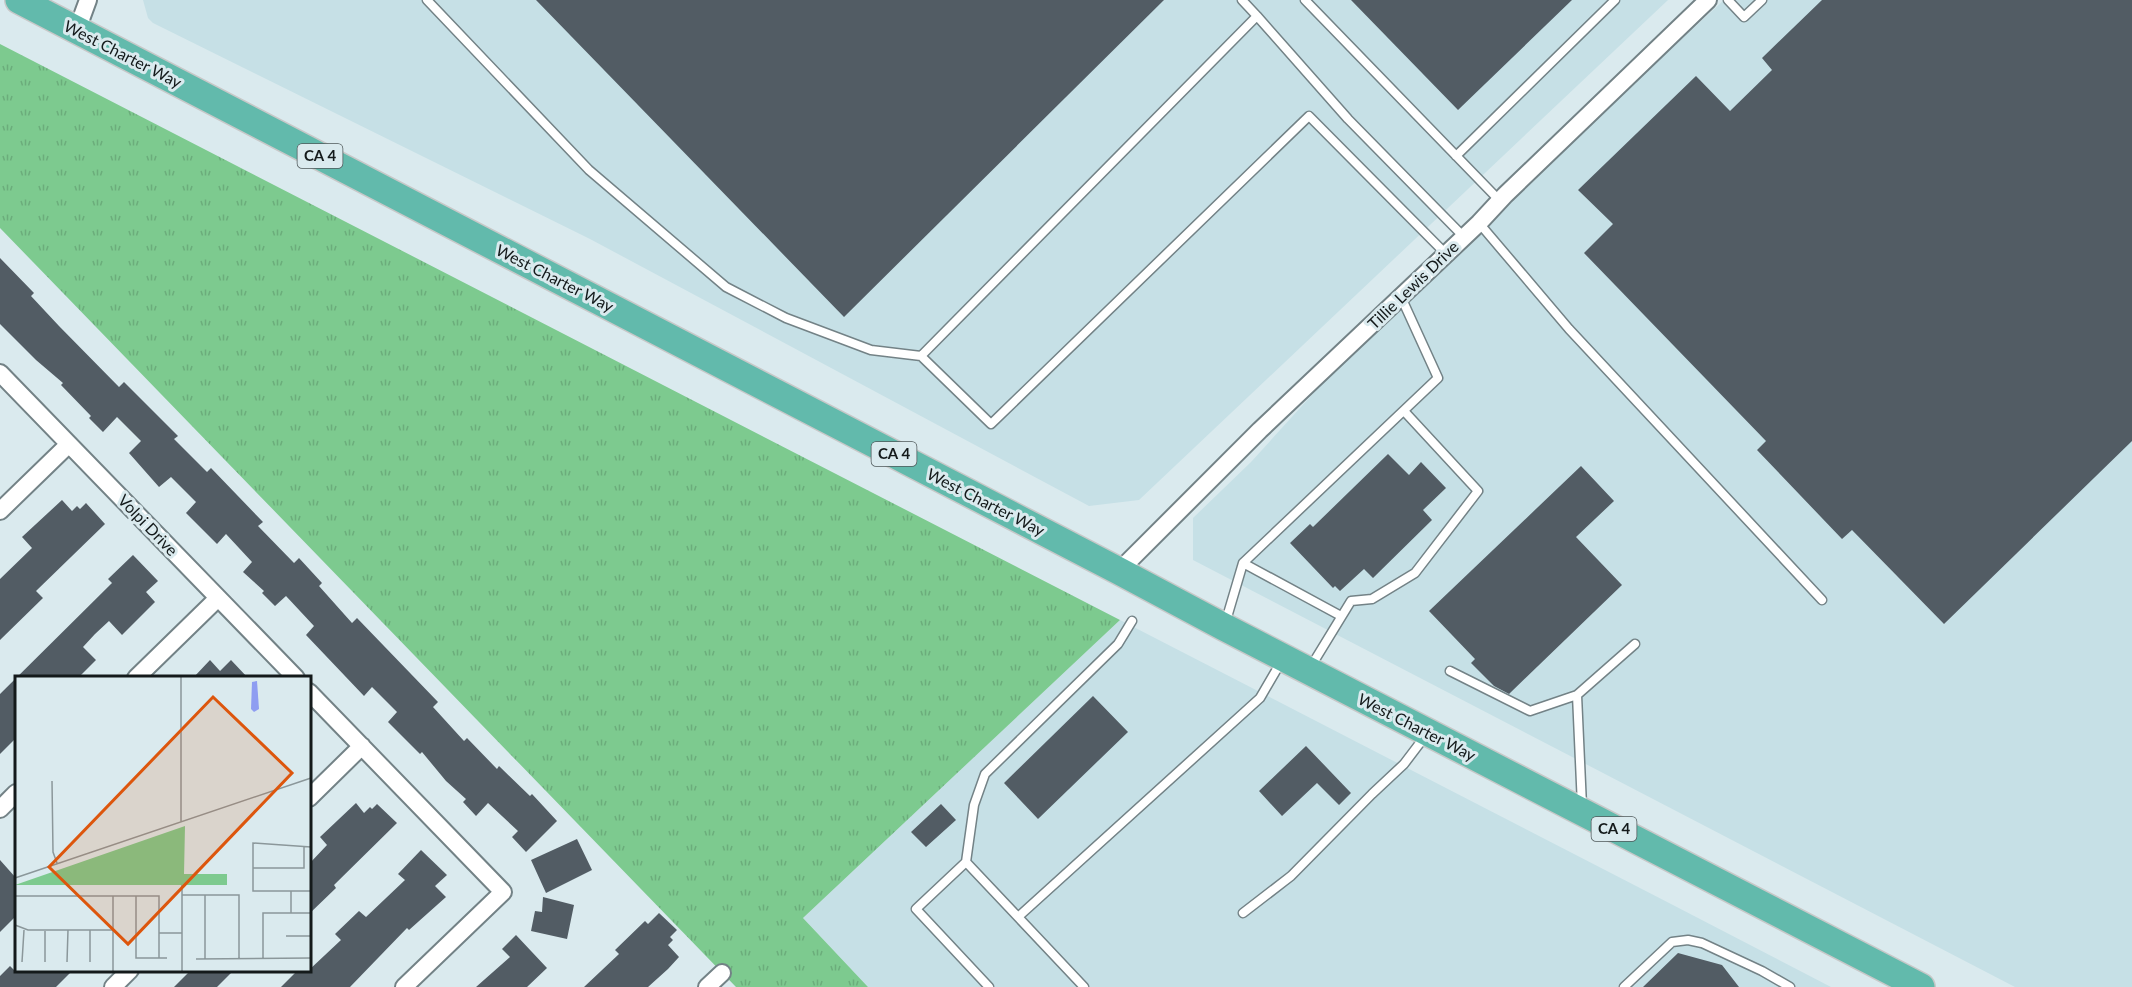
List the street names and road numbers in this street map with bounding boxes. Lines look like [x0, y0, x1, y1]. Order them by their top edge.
street label: West Charter Way [61, 16, 186, 92]
road number: CA 4 [298, 144, 342, 168]
street label: Tillie Lewis Drive [1363, 237, 1462, 333]
street label: West Charter Way [493, 240, 618, 316]
road number: CA 4 [872, 442, 916, 466]
street label: West Charter Way [924, 464, 1049, 540]
street label: Volpi Drive [115, 490, 182, 559]
street label: West Charter Way [1355, 689, 1480, 765]
road number: CA 4 [1592, 817, 1636, 841]

